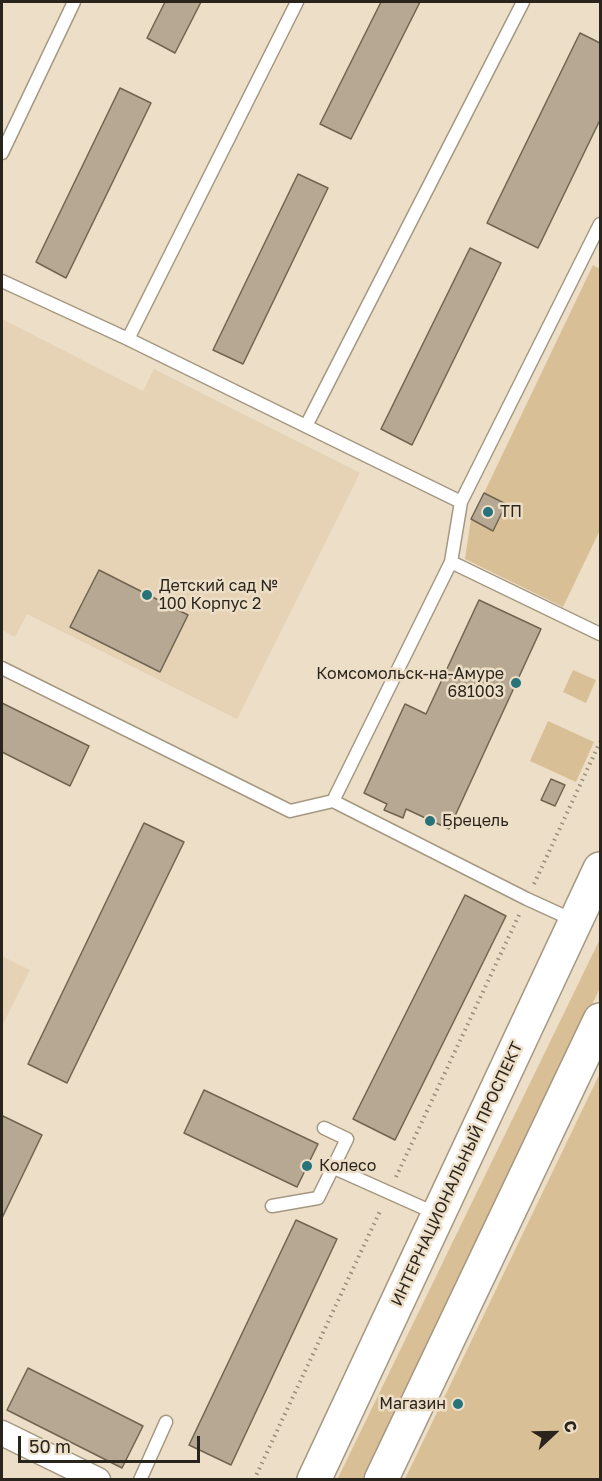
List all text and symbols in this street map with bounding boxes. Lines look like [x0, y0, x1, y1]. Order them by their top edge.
place label: ТП [500, 502, 522, 522]
marker: ТП [481, 505, 495, 519]
place label: Детский сад № 100 Корпус 2 [159, 576, 278, 614]
marker: Детский сад № 100 Корпус 2 [140, 588, 154, 602]
place label: Комсомольск-на-Амуре 681003 [316, 664, 504, 702]
marker: Комсомольск-на-Амуре 681003 [509, 676, 523, 690]
place label: Брецель [442, 811, 509, 831]
marker: Брецель [423, 814, 437, 828]
street label: ИНТЕРНАЦИОНАЛЬНЫЙ ПРОСПЕКТ [387, 1039, 527, 1309]
place label: Колесо [319, 1156, 376, 1176]
marker: Колесо [300, 1159, 314, 1173]
place label: Магазин [379, 1394, 446, 1414]
marker: Магазин [451, 1397, 465, 1411]
north arrow [524, 1403, 584, 1463]
text: С [559, 1417, 582, 1435]
scale bar [21, 1424, 202, 1462]
text: 50 m [29, 1435, 71, 1457]

